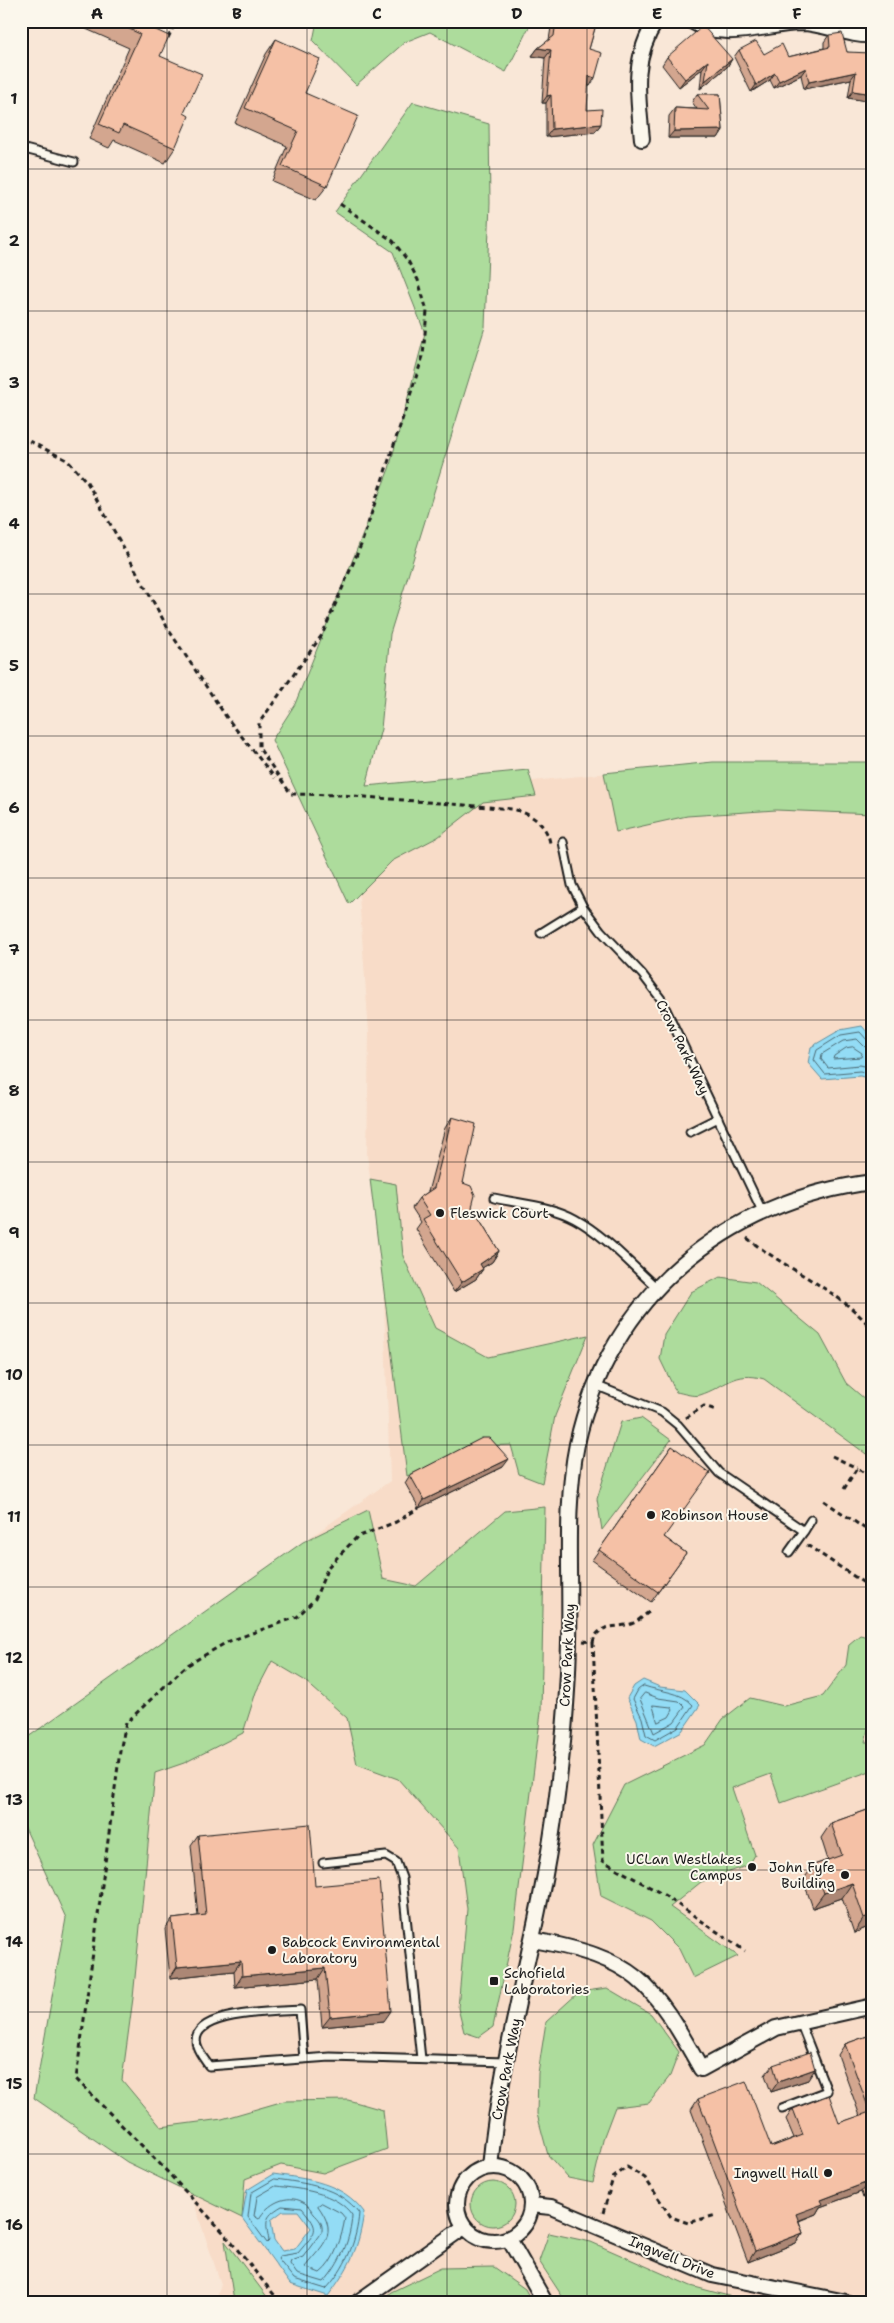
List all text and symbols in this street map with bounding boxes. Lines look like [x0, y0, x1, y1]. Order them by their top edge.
text: A [91, 3, 103, 24]
text: B [232, 3, 242, 24]
text: C [372, 3, 382, 24]
text: D [511, 3, 523, 24]
text: E [652, 3, 662, 24]
text: F [792, 3, 802, 24]
text: 1 [10, 88, 18, 109]
text: 2 [8, 230, 20, 251]
text: 3 [8, 372, 20, 393]
text: 4 [8, 513, 20, 534]
text: 5 [9, 655, 19, 676]
text: 6 [8, 797, 20, 818]
text: 7 [8, 939, 20, 960]
street label: Crow Park Way [652, 997, 714, 1097]
text: 8 [8, 1080, 20, 1101]
place label: Fleswick Court [450, 1204, 549, 1222]
marker: Fleswick Court [434, 1207, 446, 1219]
text: 9 [8, 1222, 20, 1243]
text: 10 [5, 1364, 23, 1385]
text: 11 [7, 1506, 21, 1527]
place label: Robinson House [661, 1506, 769, 1524]
marker: Robinson House [645, 1509, 657, 1521]
street label: Crow Park Way [555, 1603, 579, 1707]
text: 12 [5, 1647, 23, 1668]
text: 13 [5, 1789, 23, 1810]
place label: UCLan Westlakes Campus [626, 1850, 742, 1884]
place label: John Fyfe Building [769, 1858, 835, 1892]
marker: UCLan Westlakes Campus [746, 1861, 758, 1873]
marker: John Fyfe Building [839, 1869, 851, 1881]
text: 14 [5, 1931, 23, 1952]
place label: Babcock Environmental Laboratory [282, 1933, 440, 1967]
marker: Babcock Environmental Laboratory [266, 1944, 278, 1956]
place label: Schofield Laboratories [504, 1964, 590, 1998]
marker: Schofield Laboratories [488, 1975, 500, 1987]
street label: Crow Park Way [487, 2016, 525, 2122]
text: 15 [5, 2073, 23, 2094]
place label: Ingwell Hall [734, 2164, 819, 2182]
marker: Ingwell Hall [822, 2167, 834, 2179]
text: 16 [5, 2214, 23, 2235]
street label: Ingwell Drive [626, 2232, 718, 2283]

